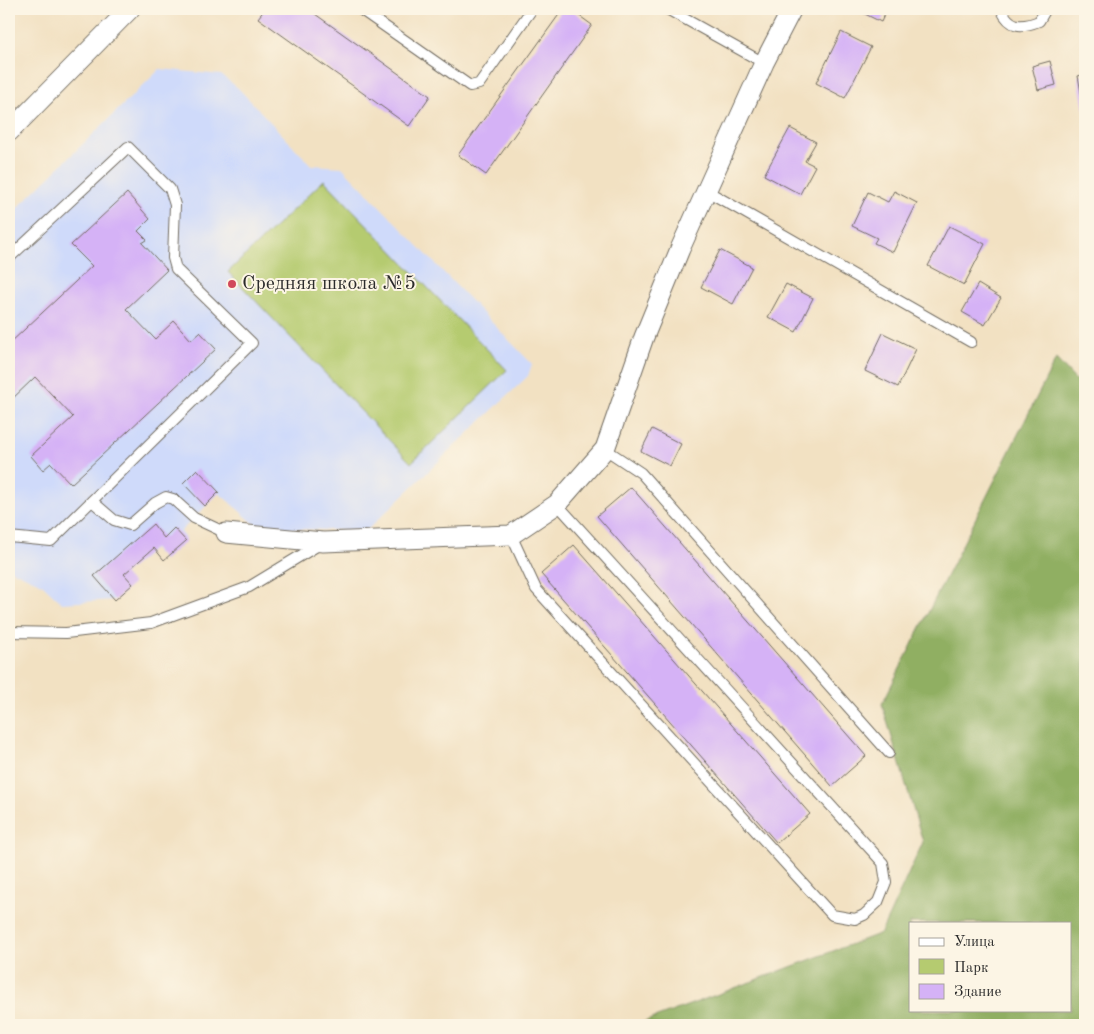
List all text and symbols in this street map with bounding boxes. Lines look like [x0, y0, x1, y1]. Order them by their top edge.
place label: Средняя школа №5 [242, 274, 416, 294]
marker: Средняя школа №5 [226, 278, 238, 290]
legend [909, 922, 1072, 1012]
text: Улица [954, 935, 995, 950]
text: Парк [954, 961, 989, 976]
text: Здание [954, 985, 1001, 1000]

